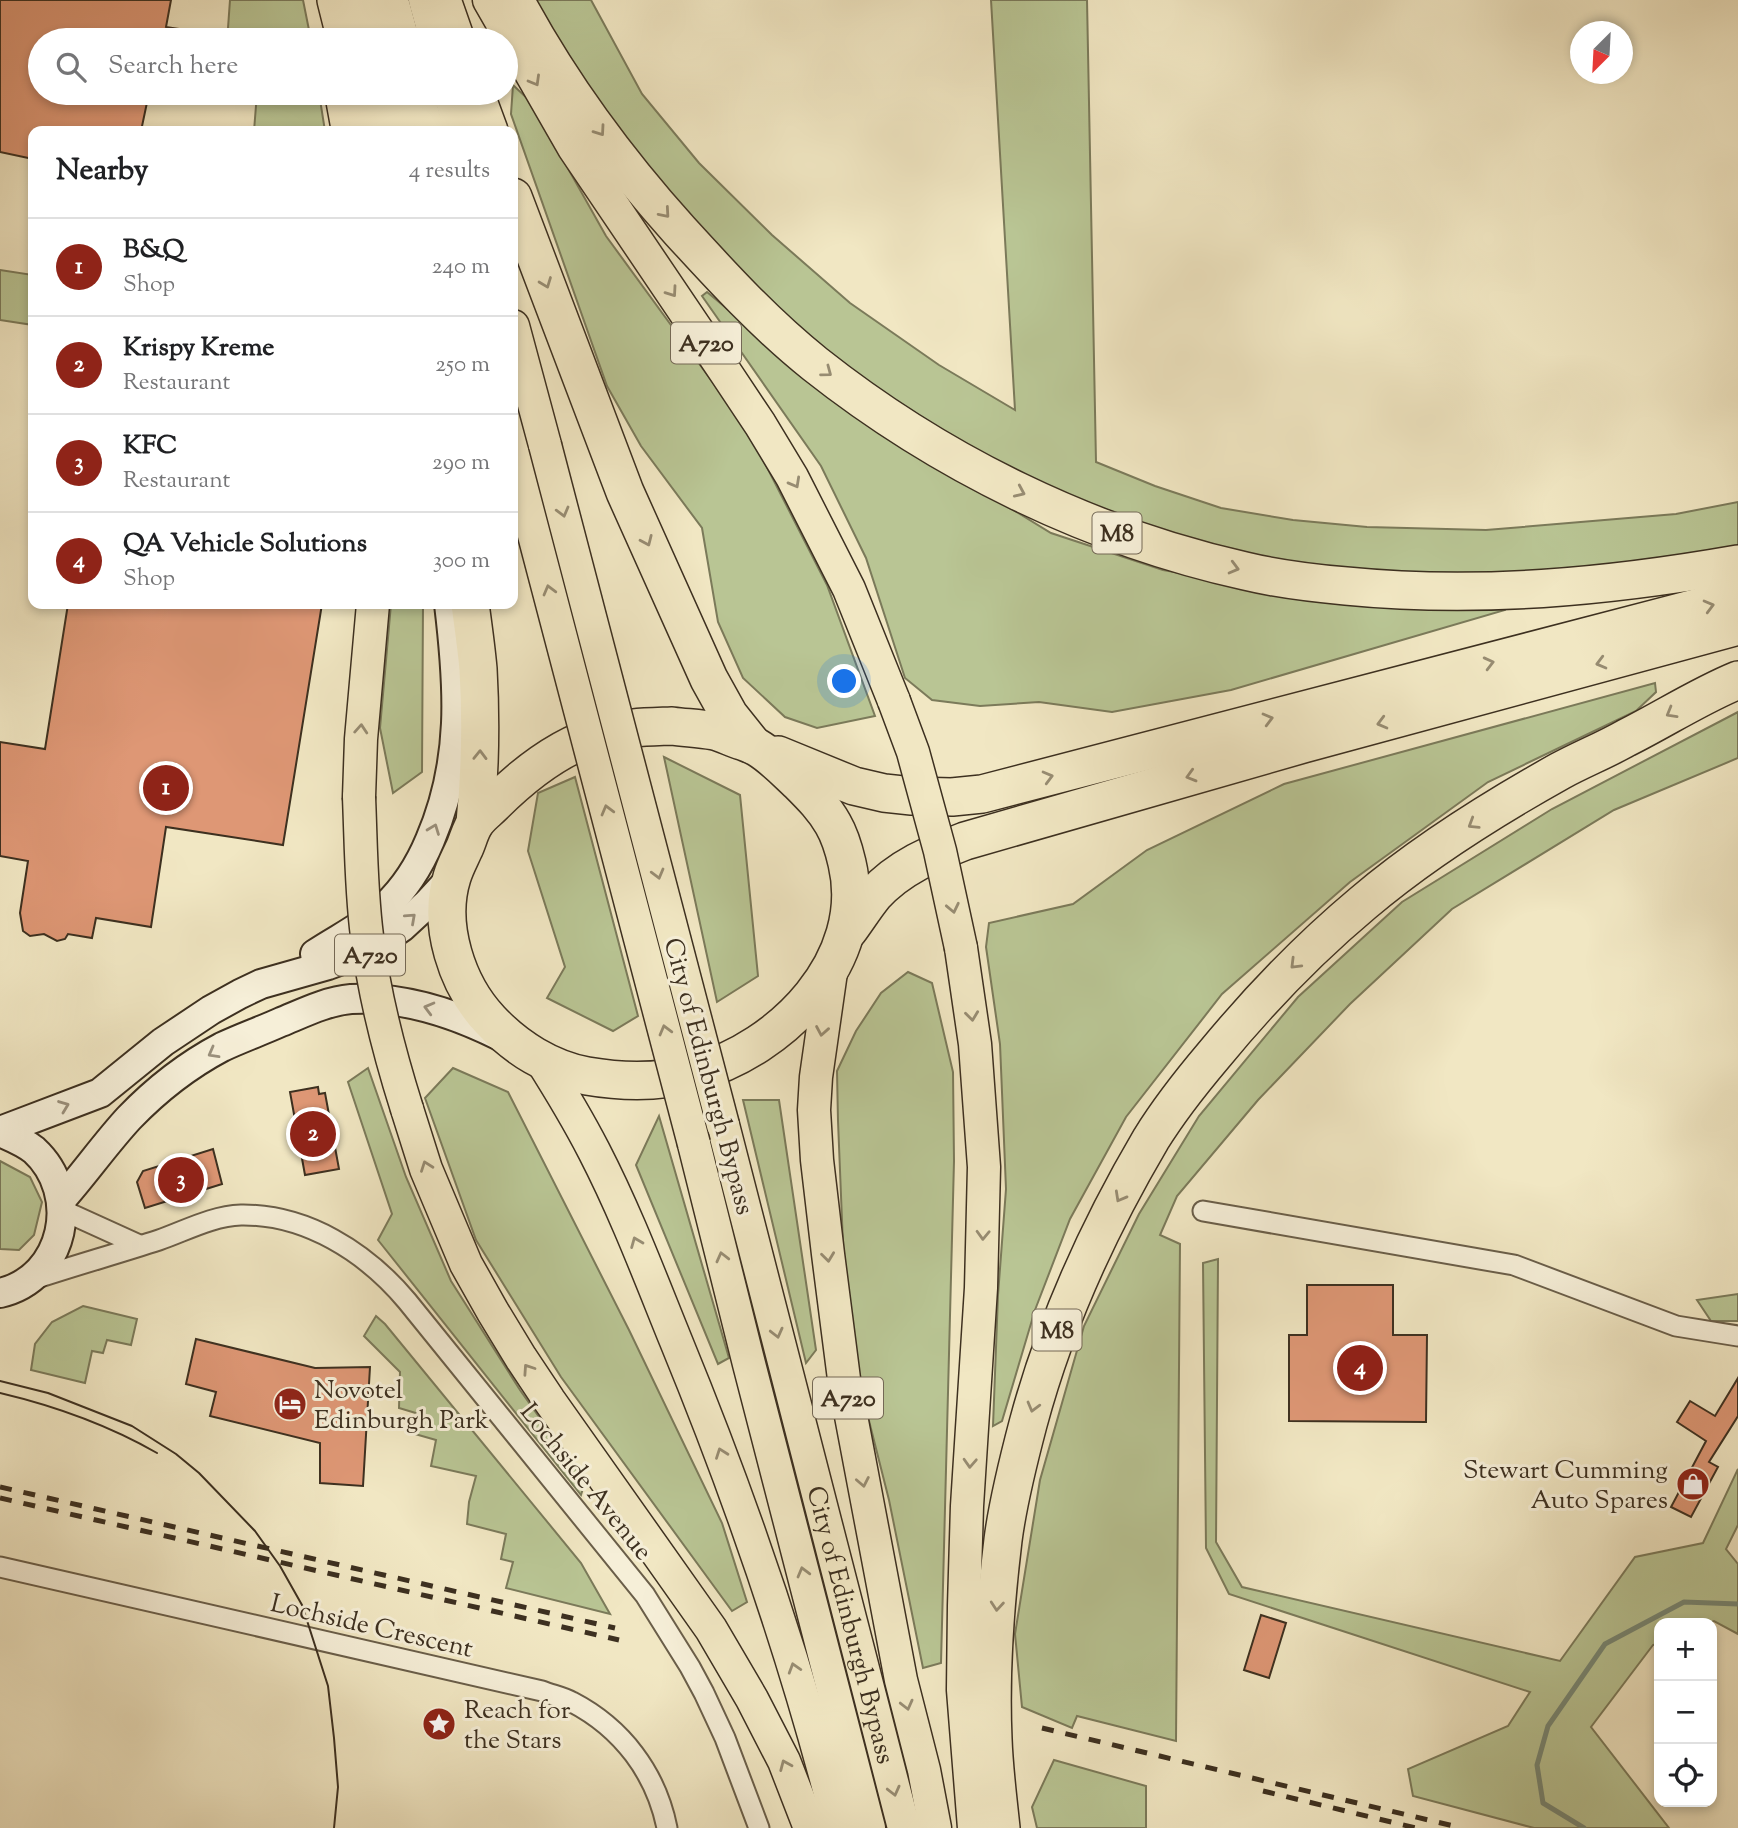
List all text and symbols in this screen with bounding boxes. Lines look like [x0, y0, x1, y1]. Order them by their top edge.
north arrow [1570, 21, 1633, 84]
search box [28, 28, 518, 105]
icon: search [52, 48, 90, 86]
text: Search here [108, 48, 238, 85]
one-way arrow [527, 73, 540, 86]
one-way arrow [591, 123, 604, 136]
text: Nearby [56, 150, 148, 193]
text: 4 results [409, 155, 490, 188]
one-way arrow [657, 205, 669, 218]
text: B&Q [123, 232, 184, 269]
text: 1 [75, 251, 83, 284]
text: 240 m [432, 251, 490, 284]
text: Shop [123, 269, 175, 302]
one-way arrow [537, 277, 551, 289]
one-way arrow [663, 284, 676, 297]
road number: A720 [671, 322, 741, 364]
text: Krispy Kreme [123, 330, 274, 367]
text: 2 [74, 349, 84, 382]
text: 250 m [435, 349, 490, 382]
one-way arrow [819, 364, 831, 377]
text: Restaurant [123, 367, 230, 400]
text: KFC [123, 428, 177, 465]
text: 3 [74, 447, 84, 480]
text: 290 m [432, 447, 490, 480]
text: Restaurant [123, 465, 230, 498]
one-way arrow [787, 476, 800, 489]
one-way arrow [1013, 484, 1025, 498]
one-way arrow [555, 505, 569, 517]
road number: M8 [1092, 512, 1142, 554]
text: QA Vehicle Solutions [123, 526, 367, 563]
one-way arrow [639, 534, 653, 546]
text: 4 [73, 545, 85, 578]
text: 300 m [433, 545, 490, 578]
one-way arrow [1227, 560, 1239, 574]
text: Shop [123, 563, 175, 596]
one-way arrow [542, 585, 557, 597]
one-way arrow [1703, 599, 1715, 614]
one-way arrow [1595, 655, 1607, 669]
one-way arrow [1482, 656, 1494, 671]
your location [827, 664, 861, 698]
one-way arrow [1666, 705, 1679, 718]
one-way arrow [1262, 713, 1274, 727]
one-way arrow [1376, 714, 1388, 729]
one-way arrow [354, 723, 369, 734]
one-way arrow [472, 749, 487, 760]
pin: 1 [143, 762, 189, 814]
one-way arrow [1185, 768, 1197, 783]
one-way arrow [1042, 771, 1054, 785]
one-way arrow [600, 804, 615, 816]
one-way arrow [1468, 815, 1481, 828]
one-way arrow [426, 823, 440, 835]
one-way arrow [649, 868, 664, 880]
one-way arrow [944, 902, 959, 914]
one-way arrow [403, 914, 416, 927]
road number: A720 [335, 934, 405, 975]
street label: City of Edinburgh Bypass [653, 934, 762, 1219]
one-way arrow [1290, 956, 1303, 969]
one-way arrow [423, 1002, 435, 1017]
one-way arrow [964, 1010, 979, 1022]
one-way arrow [659, 1024, 673, 1036]
one-way arrow [816, 1025, 831, 1037]
one-way arrow [208, 1045, 220, 1058]
one-way arrow [57, 1101, 69, 1115]
pin: 2 [290, 1108, 336, 1160]
pin: 3 [158, 1154, 204, 1206]
one-way arrow [420, 1161, 434, 1173]
one-way arrow [1115, 1190, 1128, 1202]
one-way arrow [975, 1230, 990, 1241]
one-way arrow [630, 1237, 644, 1249]
one-way arrow [716, 1251, 730, 1263]
one-way arrow [821, 1251, 836, 1263]
road number: M8 [1032, 1310, 1082, 1350]
one-way arrow [769, 1327, 783, 1339]
pin: 4 [1337, 1342, 1383, 1394]
one-way arrow [524, 1364, 536, 1377]
place label: Novotel Edinburgh Park [314, 1373, 489, 1440]
road number: A720 [813, 1378, 883, 1418]
hotel icon: Novotel Edinburgh Park [271, 1385, 309, 1423]
street label: Lochside Avenue [510, 1396, 660, 1569]
one-way arrow [1027, 1400, 1041, 1412]
one-way arrow [715, 1447, 729, 1459]
place label: Stewart Cumming Auto Spares [1463, 1453, 1668, 1520]
one-way arrow [962, 1457, 977, 1468]
shop icon: Stewart Cumming Auto Spares [1674, 1465, 1712, 1503]
one-way arrow [855, 1476, 870, 1488]
street label: City of Edinburgh Bypass [796, 1482, 903, 1768]
one-way arrow [797, 1566, 811, 1578]
street label: Lochside Crescent [266, 1586, 476, 1669]
one-way arrow [990, 1601, 1005, 1612]
map controls [1654, 1618, 1717, 1807]
button: + [1654, 1618, 1717, 1681]
one-way arrow [788, 1662, 802, 1675]
button: − [1654, 1681, 1717, 1744]
place label: Reach for the Stars [464, 1693, 571, 1760]
one-way arrow [899, 1699, 913, 1711]
place icon: Reach for the Stars [420, 1705, 458, 1743]
button: locate [1654, 1744, 1717, 1807]
one-way arrow [779, 1759, 793, 1772]
one-way arrow [886, 1785, 900, 1797]

